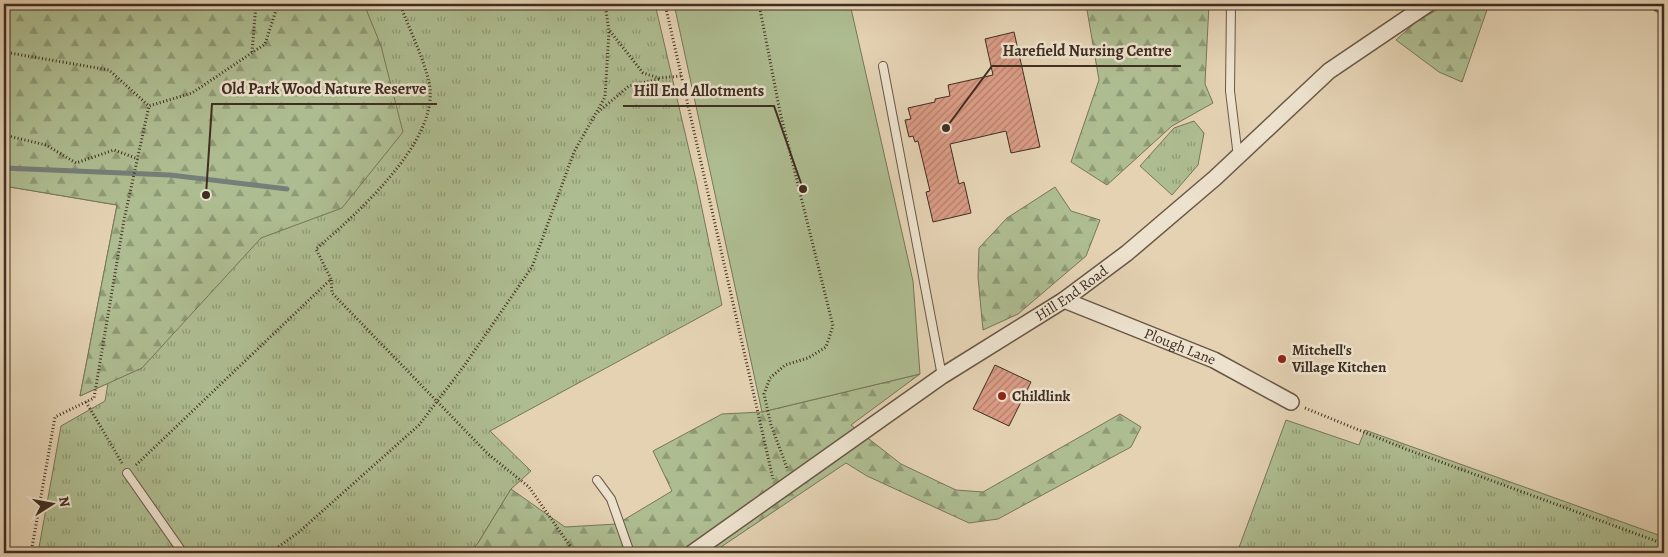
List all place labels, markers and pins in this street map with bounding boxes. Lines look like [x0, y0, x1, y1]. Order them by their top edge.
callout: Harefield Nursing Centre [992, 35, 1181, 66]
callout: Old Park Wood Nature Reserve [212, 73, 437, 104]
callout: Hill End Allotments [623, 75, 774, 106]
place label: Mitchell's Village Kitchen [1291, 340, 1387, 377]
marker: Mitchell's Village Kitchen [1276, 353, 1288, 365]
place label: Childlink [1012, 386, 1071, 406]
marker: Childlink [996, 390, 1008, 402]

